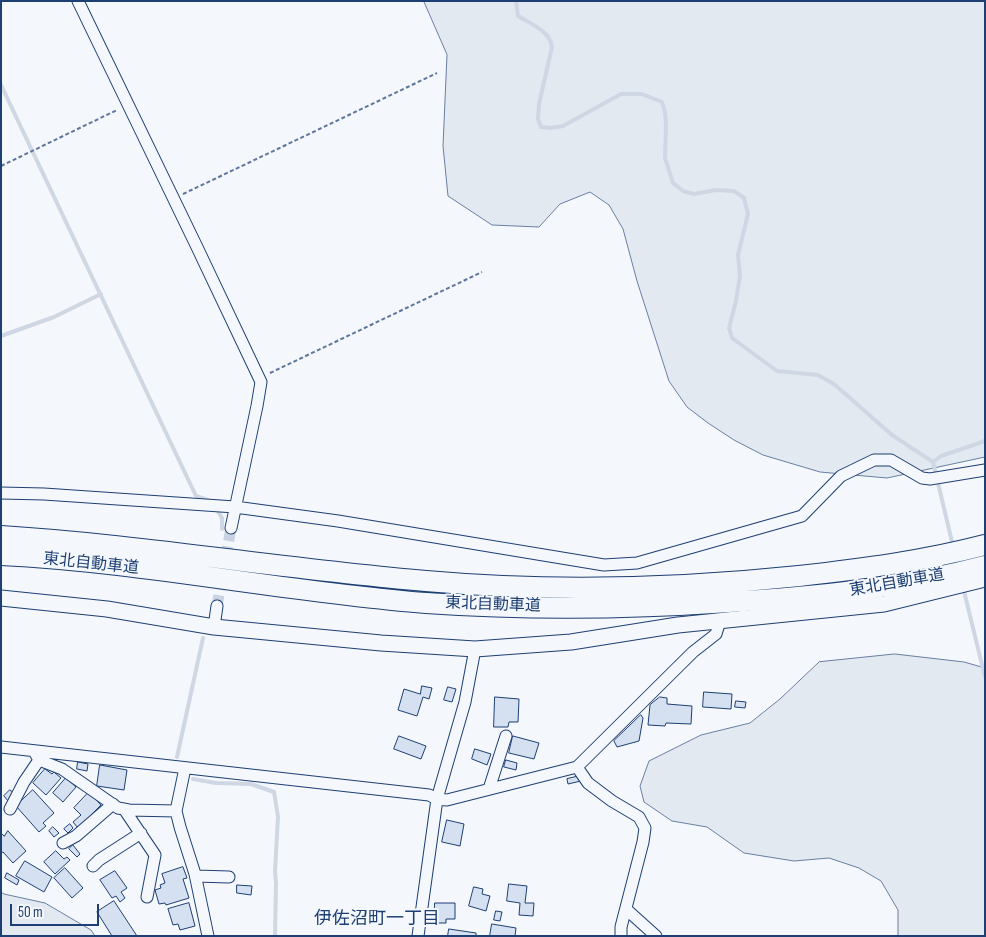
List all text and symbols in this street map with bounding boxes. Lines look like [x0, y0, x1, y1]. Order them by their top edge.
street label: 東北自動車道 [42, 549, 140, 579]
street label: 東北自動車道 [848, 565, 946, 601]
street label: 東北自動車道 [445, 594, 541, 616]
scale bar [12, 894, 101, 926]
text: 50 m [18, 903, 43, 922]
district label: 伊佐沼町一丁目 [314, 908, 440, 930]

